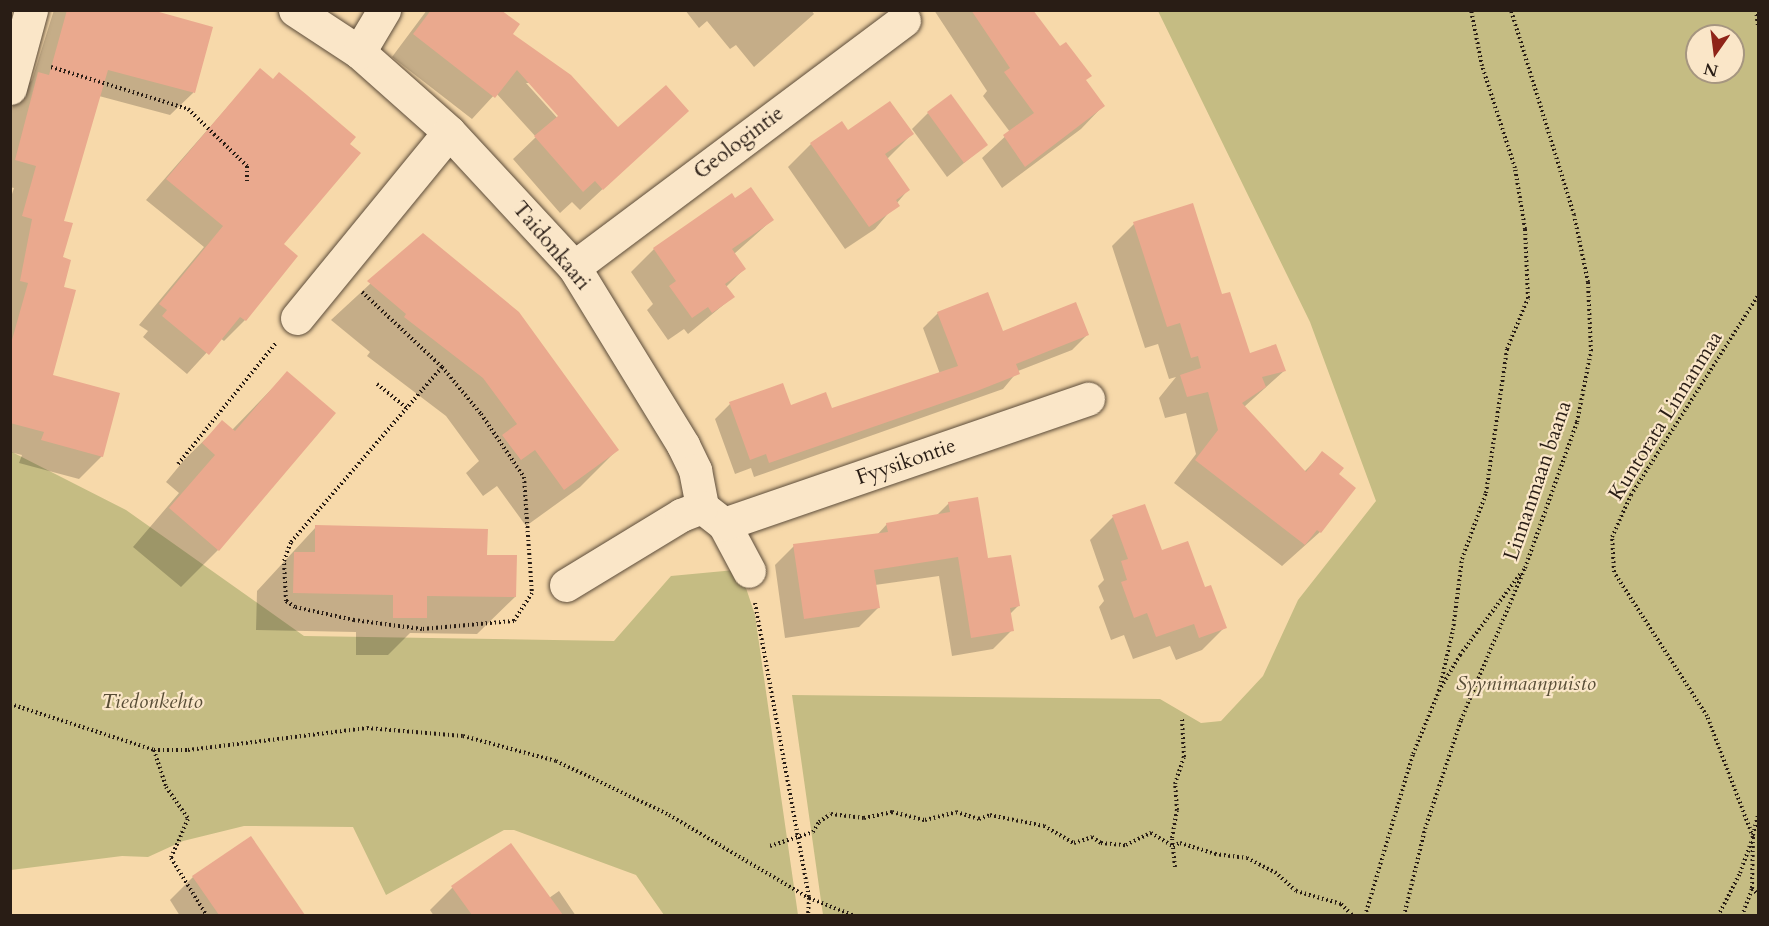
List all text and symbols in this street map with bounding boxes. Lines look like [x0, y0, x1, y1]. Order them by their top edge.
north arrow [1685, 24, 1745, 84]
text: N [1702, 57, 1721, 82]
street label: Geologintie [689, 101, 789, 185]
street label: Taidonkaari [507, 197, 595, 295]
street label: Kuntorata Linnanmaa [1604, 327, 1728, 505]
street label: Linnanmaan baana [1499, 398, 1577, 564]
street label: Fyysikontie [853, 433, 959, 491]
park label: Syynimaanpuisto [1456, 671, 1596, 697]
park label: Tiedonkehto [101, 689, 203, 715]

